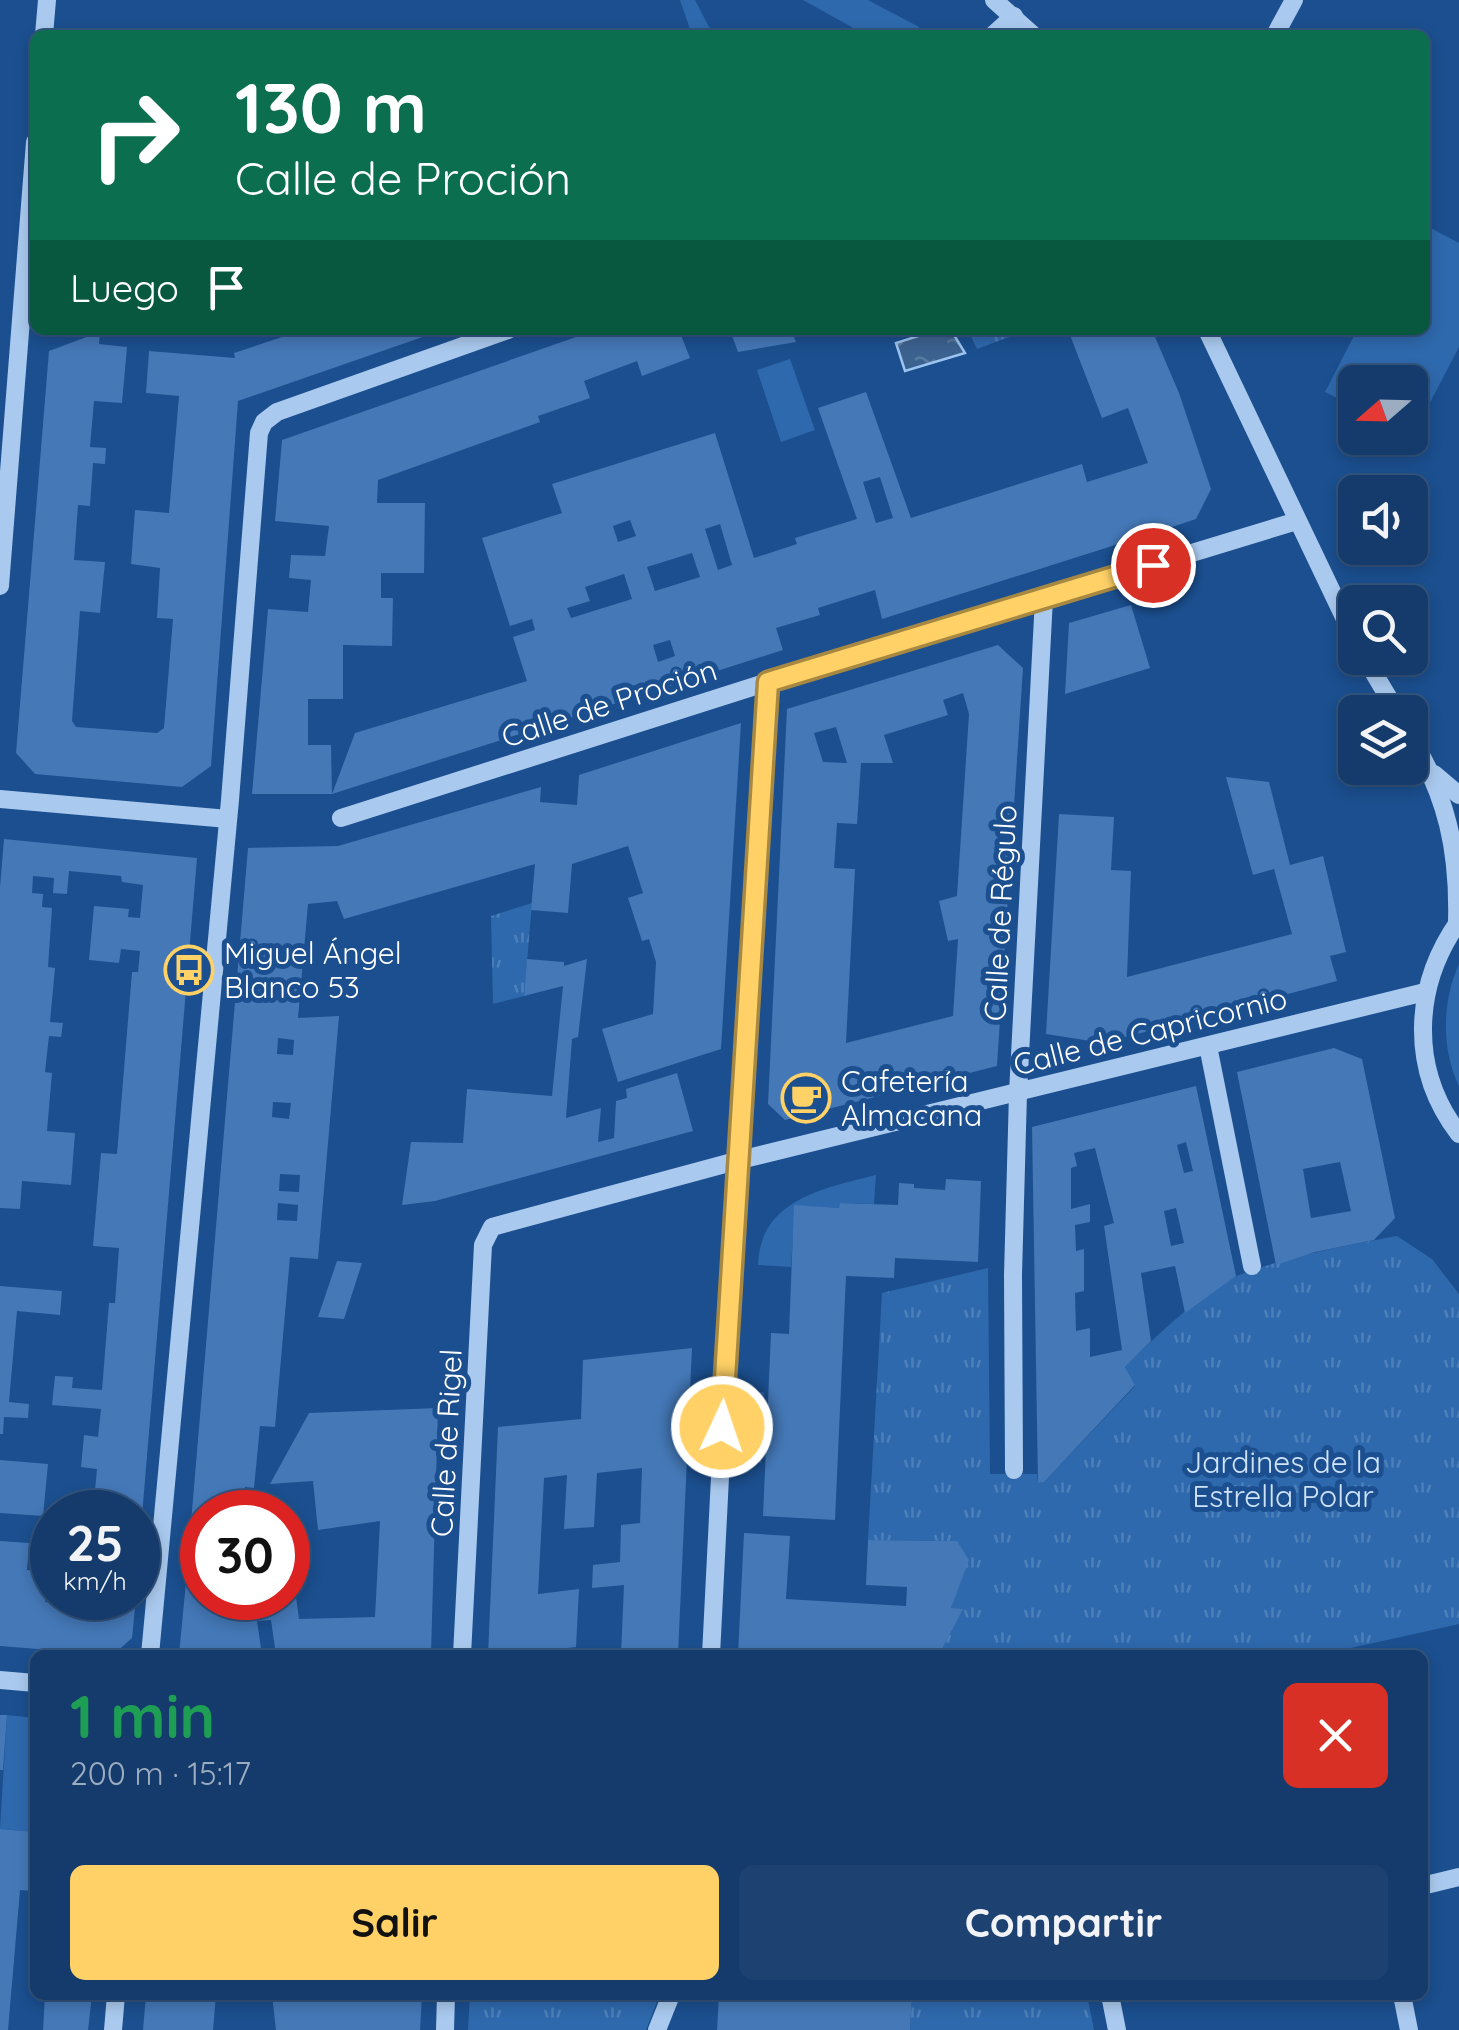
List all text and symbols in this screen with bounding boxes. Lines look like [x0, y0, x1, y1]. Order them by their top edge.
text: 130 m [235, 63, 427, 151]
icon: right [70, 70, 200, 200]
text: Calle de Proción [235, 150, 571, 206]
icon: arrive [199, 260, 254, 315]
text: Luego [70, 264, 179, 312]
north arrow [1338, 365, 1428, 455]
map controls [1338, 365, 1428, 785]
button: sound [1338, 475, 1428, 565]
pin [1111, 523, 1196, 608]
icon: arrive [1126, 538, 1181, 593]
button: search [1338, 585, 1428, 675]
street label: Calle de Proción [497, 650, 721, 756]
button: layers [1338, 695, 1428, 785]
street label: Calle de Régulo [975, 804, 1025, 1022]
place label: Miguel Ángel Blanco 53 [224, 934, 402, 1006]
bus stop icon: Miguel Ángel Blanco 53 [163, 944, 215, 996]
street label: Calle de Capricornio [1009, 979, 1291, 1083]
place label: Cafetería Almacana [841, 1062, 982, 1134]
cafe icon: Cafetería Almacana [780, 1072, 832, 1124]
street label: Calle de Rigel [422, 1348, 470, 1538]
position arrow [670, 1375, 774, 1479]
park label: Jardines de la Estrella Polar [1185, 1443, 1381, 1515]
speed limit sign: 30 [180, 1490, 310, 1620]
text: 25 [66, 1511, 124, 1574]
text: km/h [63, 1565, 127, 1596]
text: 1 min [70, 1678, 215, 1753]
button: close [1283, 1683, 1388, 1788]
text: 200 m · 15:17 [70, 1753, 251, 1793]
button: Salir [70, 1865, 719, 1980]
button: Compartir [739, 1865, 1388, 1980]

